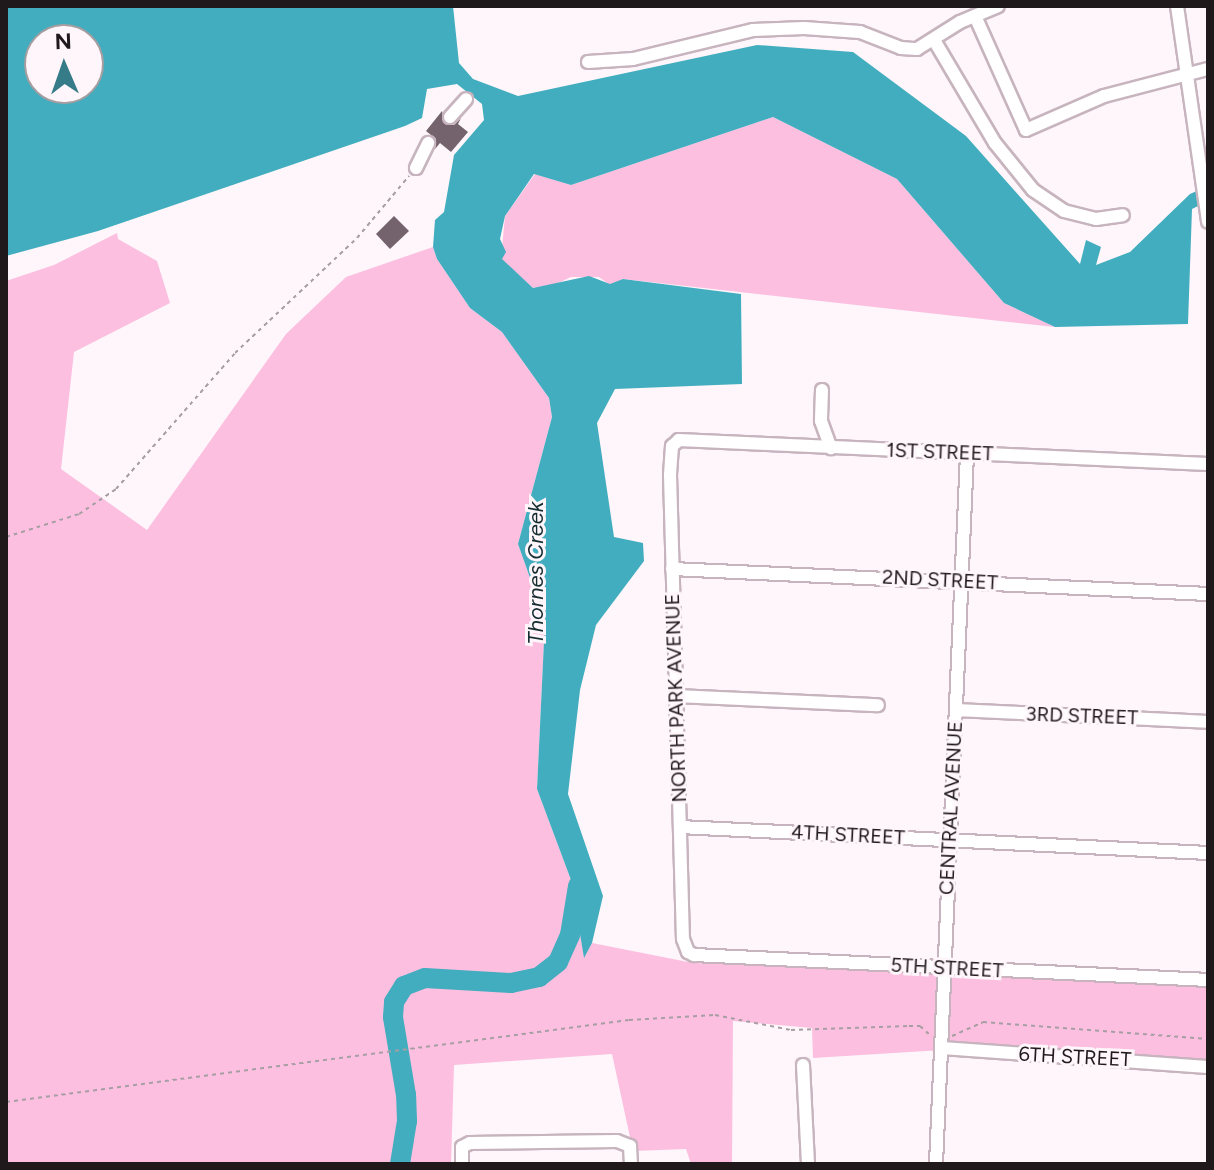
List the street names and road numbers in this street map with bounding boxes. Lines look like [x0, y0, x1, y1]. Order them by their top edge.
street label: 1ST STREET [886, 438, 994, 466]
street label: 2ND STREET [881, 565, 999, 595]
street label: NORTH PARK AVENUE [660, 593, 692, 803]
street label: 3RD STREET [1025, 702, 1139, 730]
street label: CENTRAL AVENUE [934, 720, 968, 896]
street label: 4TH STREET [790, 820, 906, 850]
street label: 5TH STREET [890, 953, 1004, 983]
street label: 6TH STREET [1018, 1042, 1132, 1072]

